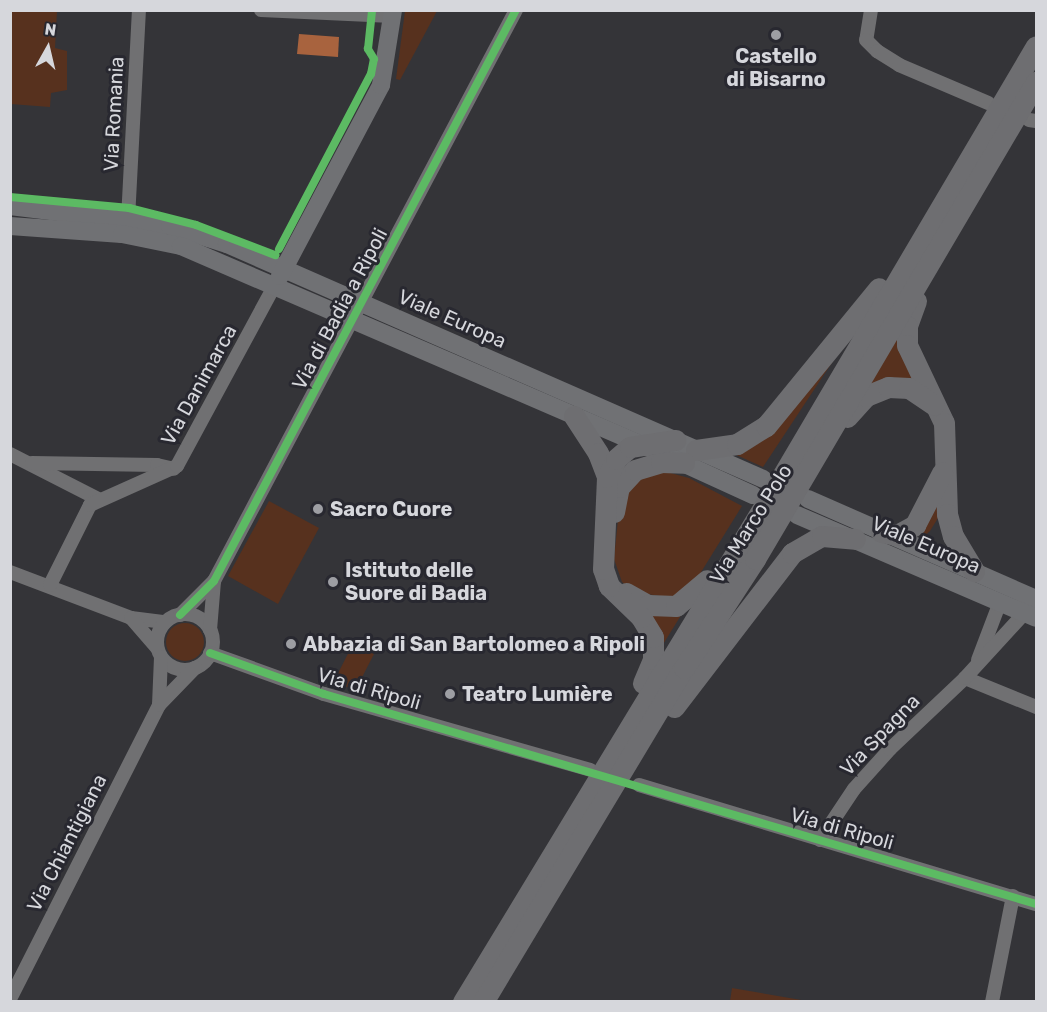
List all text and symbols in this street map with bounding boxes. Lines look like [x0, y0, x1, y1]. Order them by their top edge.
north arrow [18, 18, 78, 78]
text: N [44, 19, 58, 40]
marker: Castello di Bisarno [769, 28, 783, 42]
place label: Castello di Bisarno [726, 44, 826, 91]
street label: Via Romania [99, 56, 129, 172]
street label: Via di Badia a Ripoli [287, 224, 393, 394]
street label: Viale Europa [394, 284, 510, 354]
street label: Via Danimarca [156, 321, 242, 449]
street label: Via Marco Polo [705, 460, 797, 588]
place label: Sacro Cuore [330, 497, 452, 521]
marker: Sacro Cuore [311, 502, 325, 516]
street label: Viale Europa [868, 511, 984, 579]
place label: Istituto delle Suore di Badia [345, 558, 487, 605]
marker: Istituto delle Suore di Badia [326, 575, 340, 589]
place label: Abbazia di San Bartolomeo a Ripoli [303, 632, 645, 656]
marker: Abbazia di San Bartolomeo a Ripoli [284, 637, 298, 651]
street label: Via di Ripoli [315, 663, 423, 715]
place label: Teatro Lumière [462, 682, 613, 706]
marker: Teatro Lumière [443, 687, 457, 701]
street label: Via Spagna [835, 689, 925, 781]
street label: Via Chiantigiana [22, 770, 112, 916]
street label: Via di Ripoli [788, 803, 896, 855]

